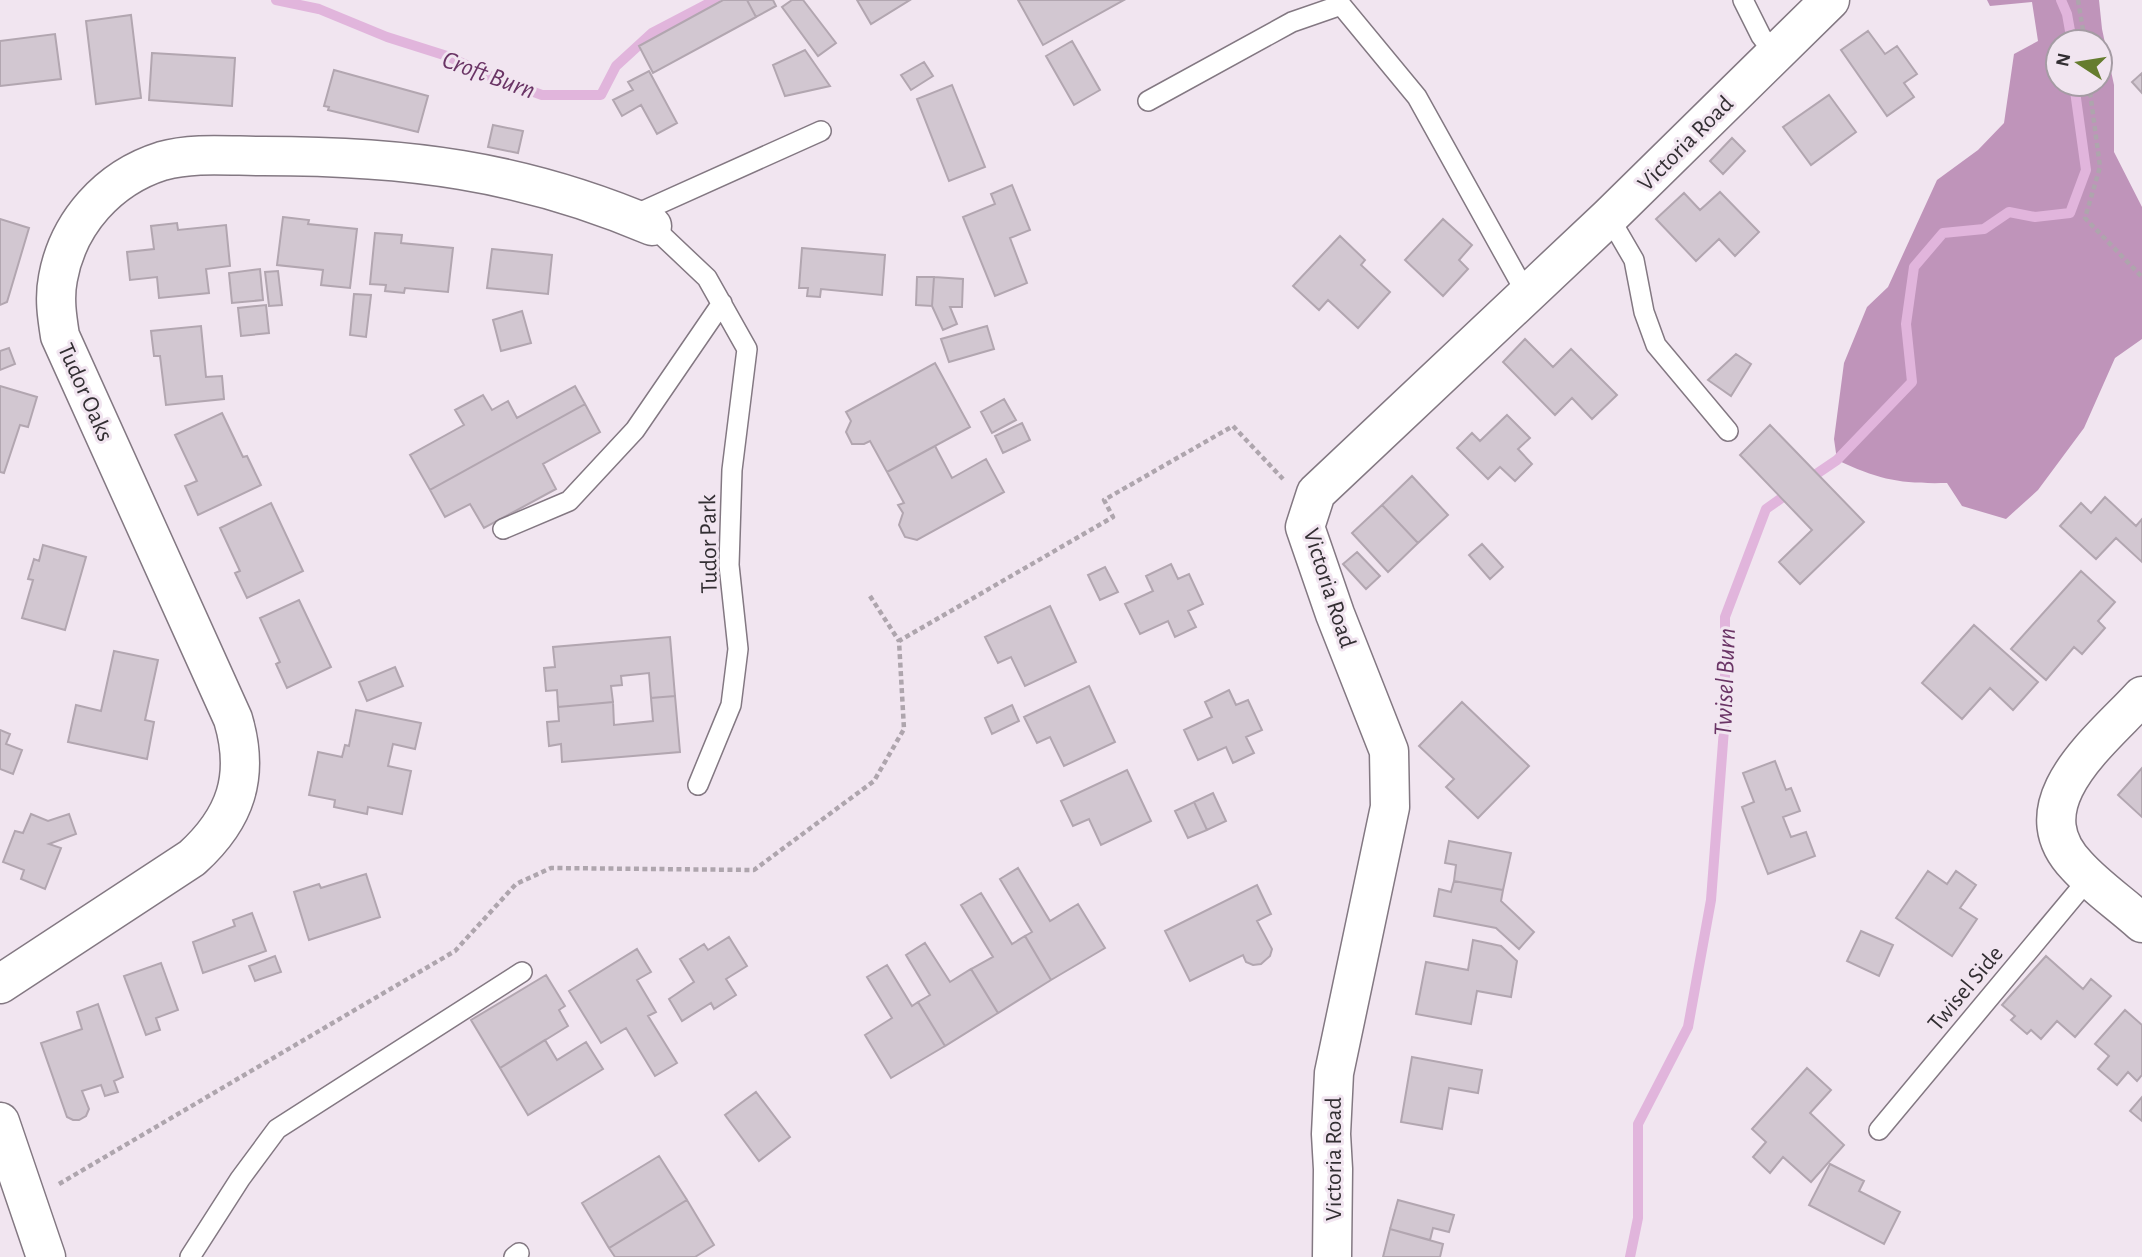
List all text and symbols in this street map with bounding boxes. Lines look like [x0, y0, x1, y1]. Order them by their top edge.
north arrow [2044, 28, 2114, 98]
water label: Croft Burn [439, 46, 539, 104]
text: N [2053, 51, 2075, 68]
street label: Victoria Road [1633, 91, 1738, 196]
street label: Tudor Oaks [53, 340, 117, 445]
street label: Tudor Park [696, 494, 722, 594]
street label: Victoria Road [1299, 526, 1360, 651]
water label: Twisel Burn [1710, 627, 1740, 737]
street label: Twisel Side [1924, 942, 2008, 1036]
street label: Victoria Road [1322, 1097, 1346, 1221]

